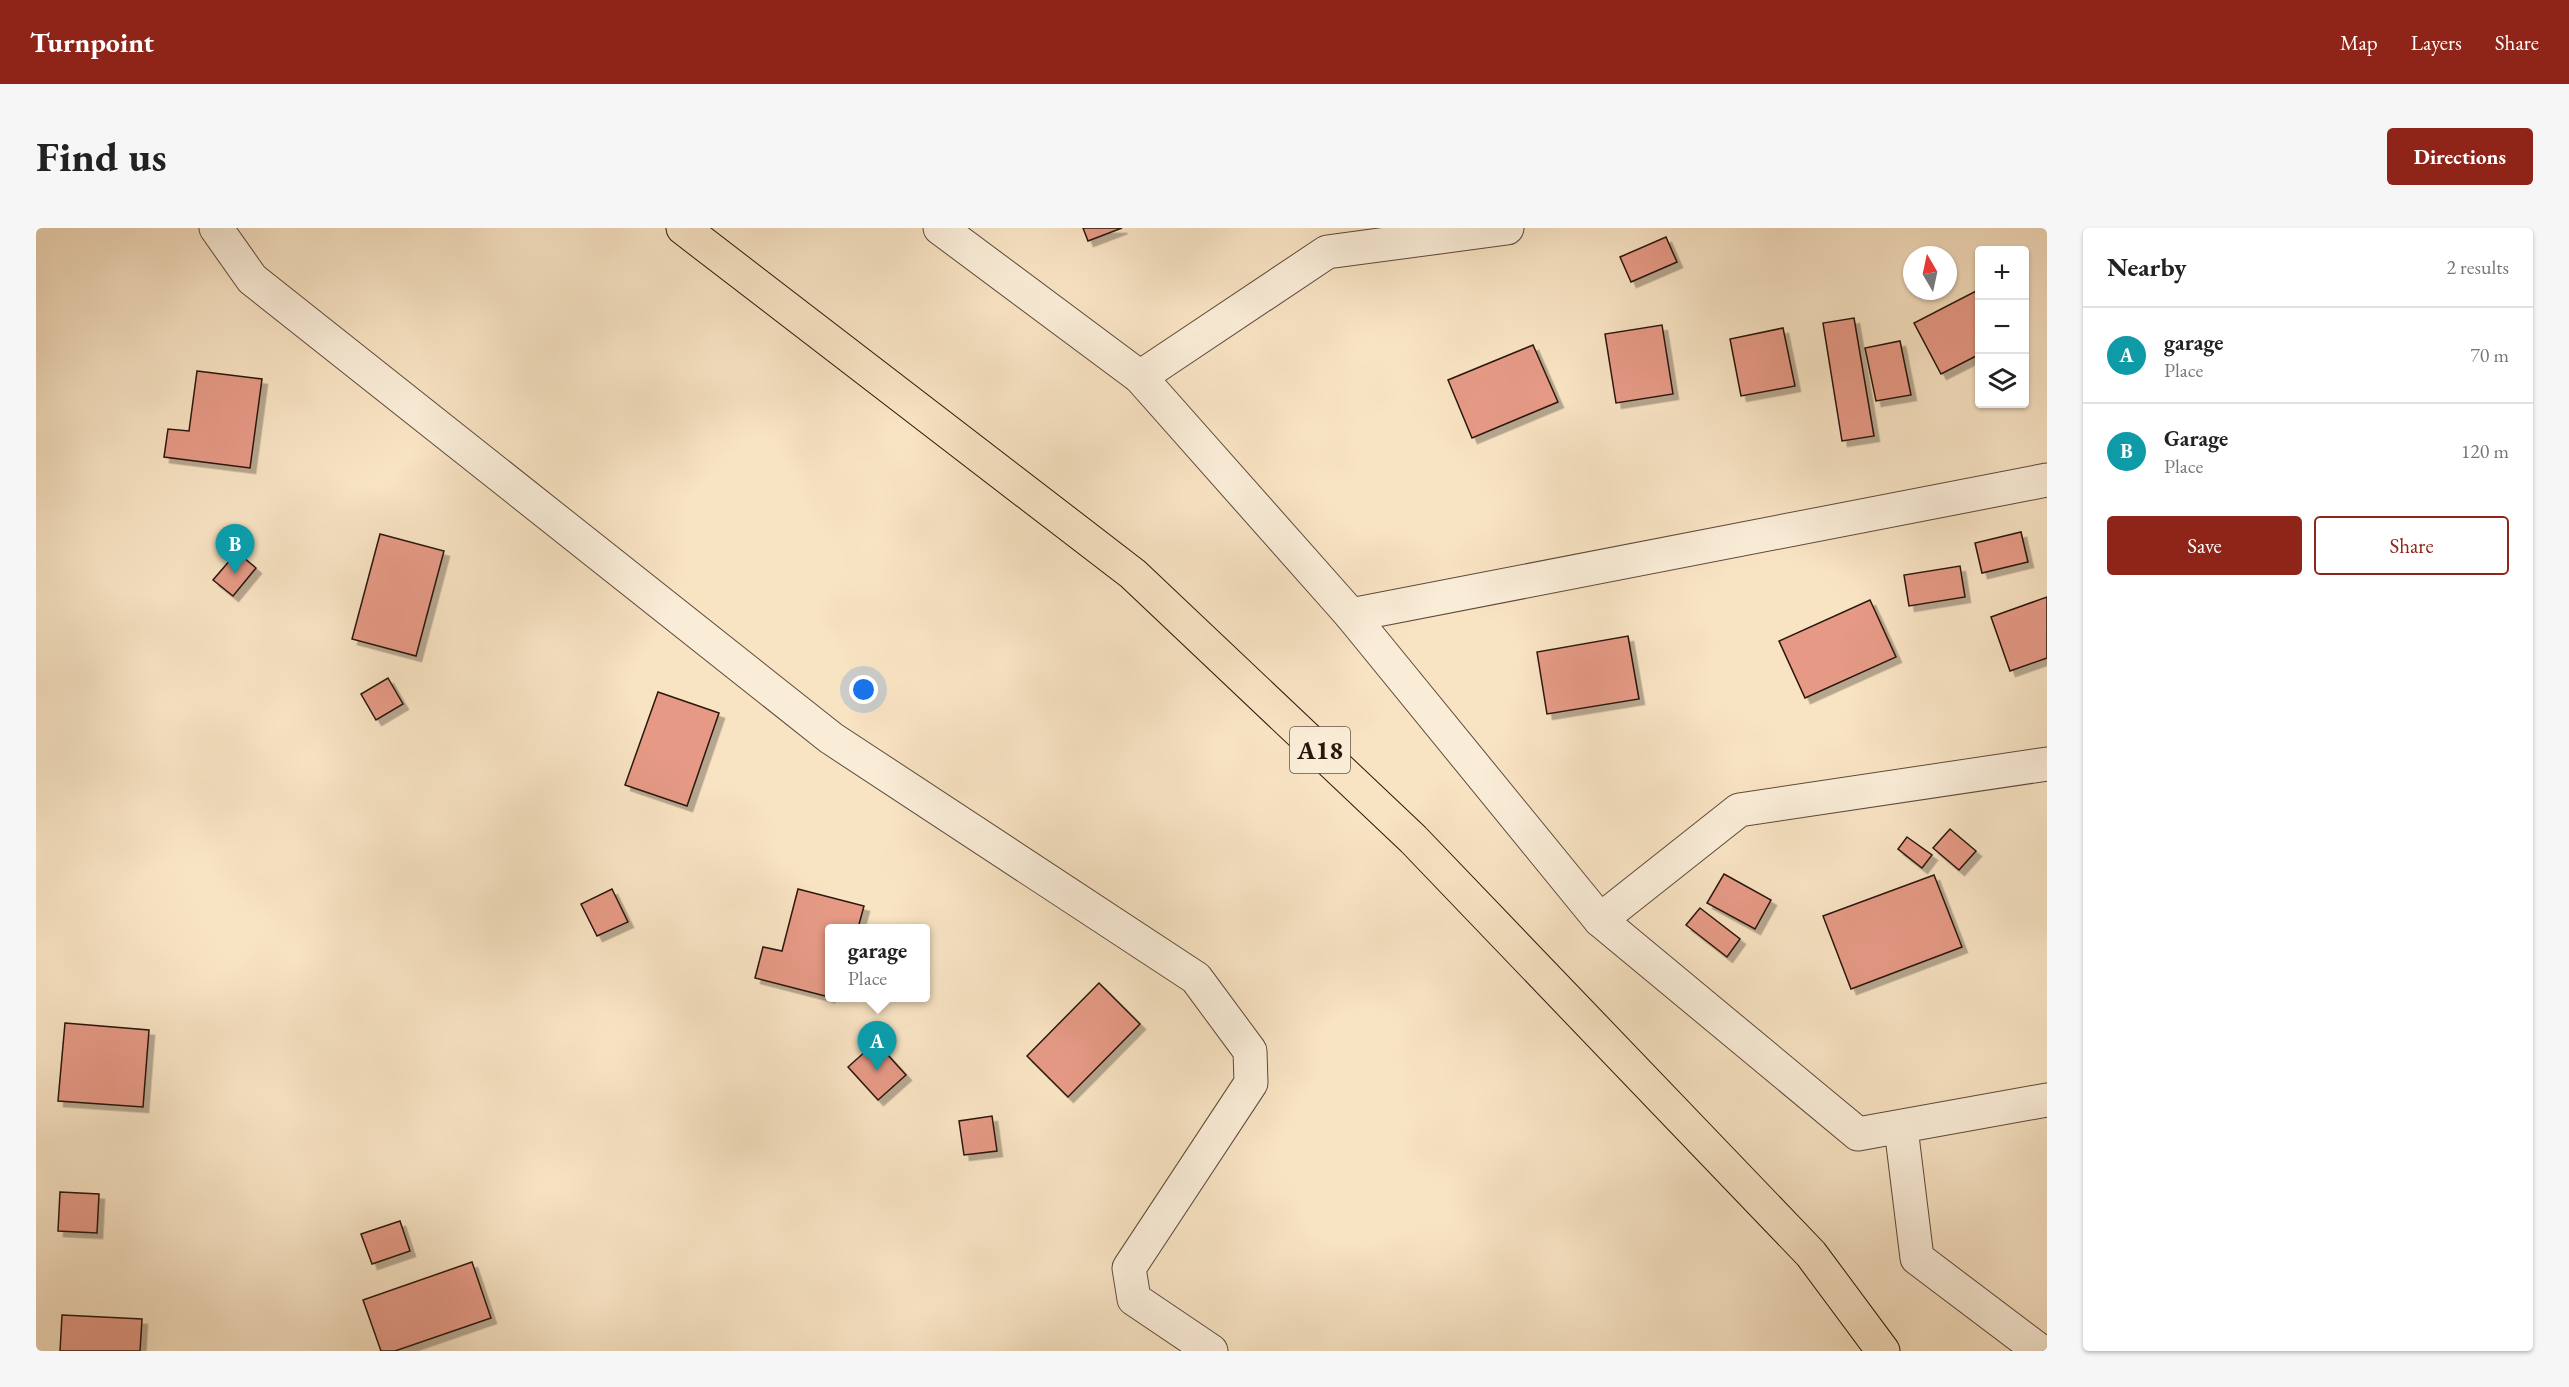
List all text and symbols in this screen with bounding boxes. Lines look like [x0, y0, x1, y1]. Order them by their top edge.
text: Turnpoint [30, 24, 154, 60]
text: Map [2340, 29, 2378, 56]
text: Layers [2411, 29, 2462, 56]
text: Share [2495, 29, 2539, 56]
button: Directions [2387, 128, 2533, 185]
text: Find us [36, 129, 167, 184]
north arrow [1903, 246, 1957, 300]
map controls [1975, 246, 2029, 408]
button: + [1975, 246, 2029, 300]
text: Nearby [2107, 250, 2187, 284]
text: 2 results [2446, 254, 2509, 280]
button: − [1975, 300, 2029, 354]
text: garage [2164, 328, 2223, 357]
text: A [2119, 342, 2134, 368]
text: 70 m [2470, 342, 2509, 368]
button: layers [1975, 354, 2029, 408]
text: Place [2164, 357, 2203, 383]
text: Garage [2164, 424, 2228, 453]
text: B [2120, 438, 2133, 464]
text: 120 m [2461, 438, 2509, 464]
text: Place [2164, 453, 2203, 479]
button: Save [2107, 516, 2302, 575]
button: Share [2314, 516, 2509, 575]
pin: B [216, 524, 254, 574]
your location [849, 675, 878, 704]
road number: A18 [1290, 727, 1350, 773]
popup [825, 924, 930, 1002]
text: garage [848, 936, 907, 965]
text: Place [848, 965, 887, 991]
pin: A [858, 1022, 896, 1071]

